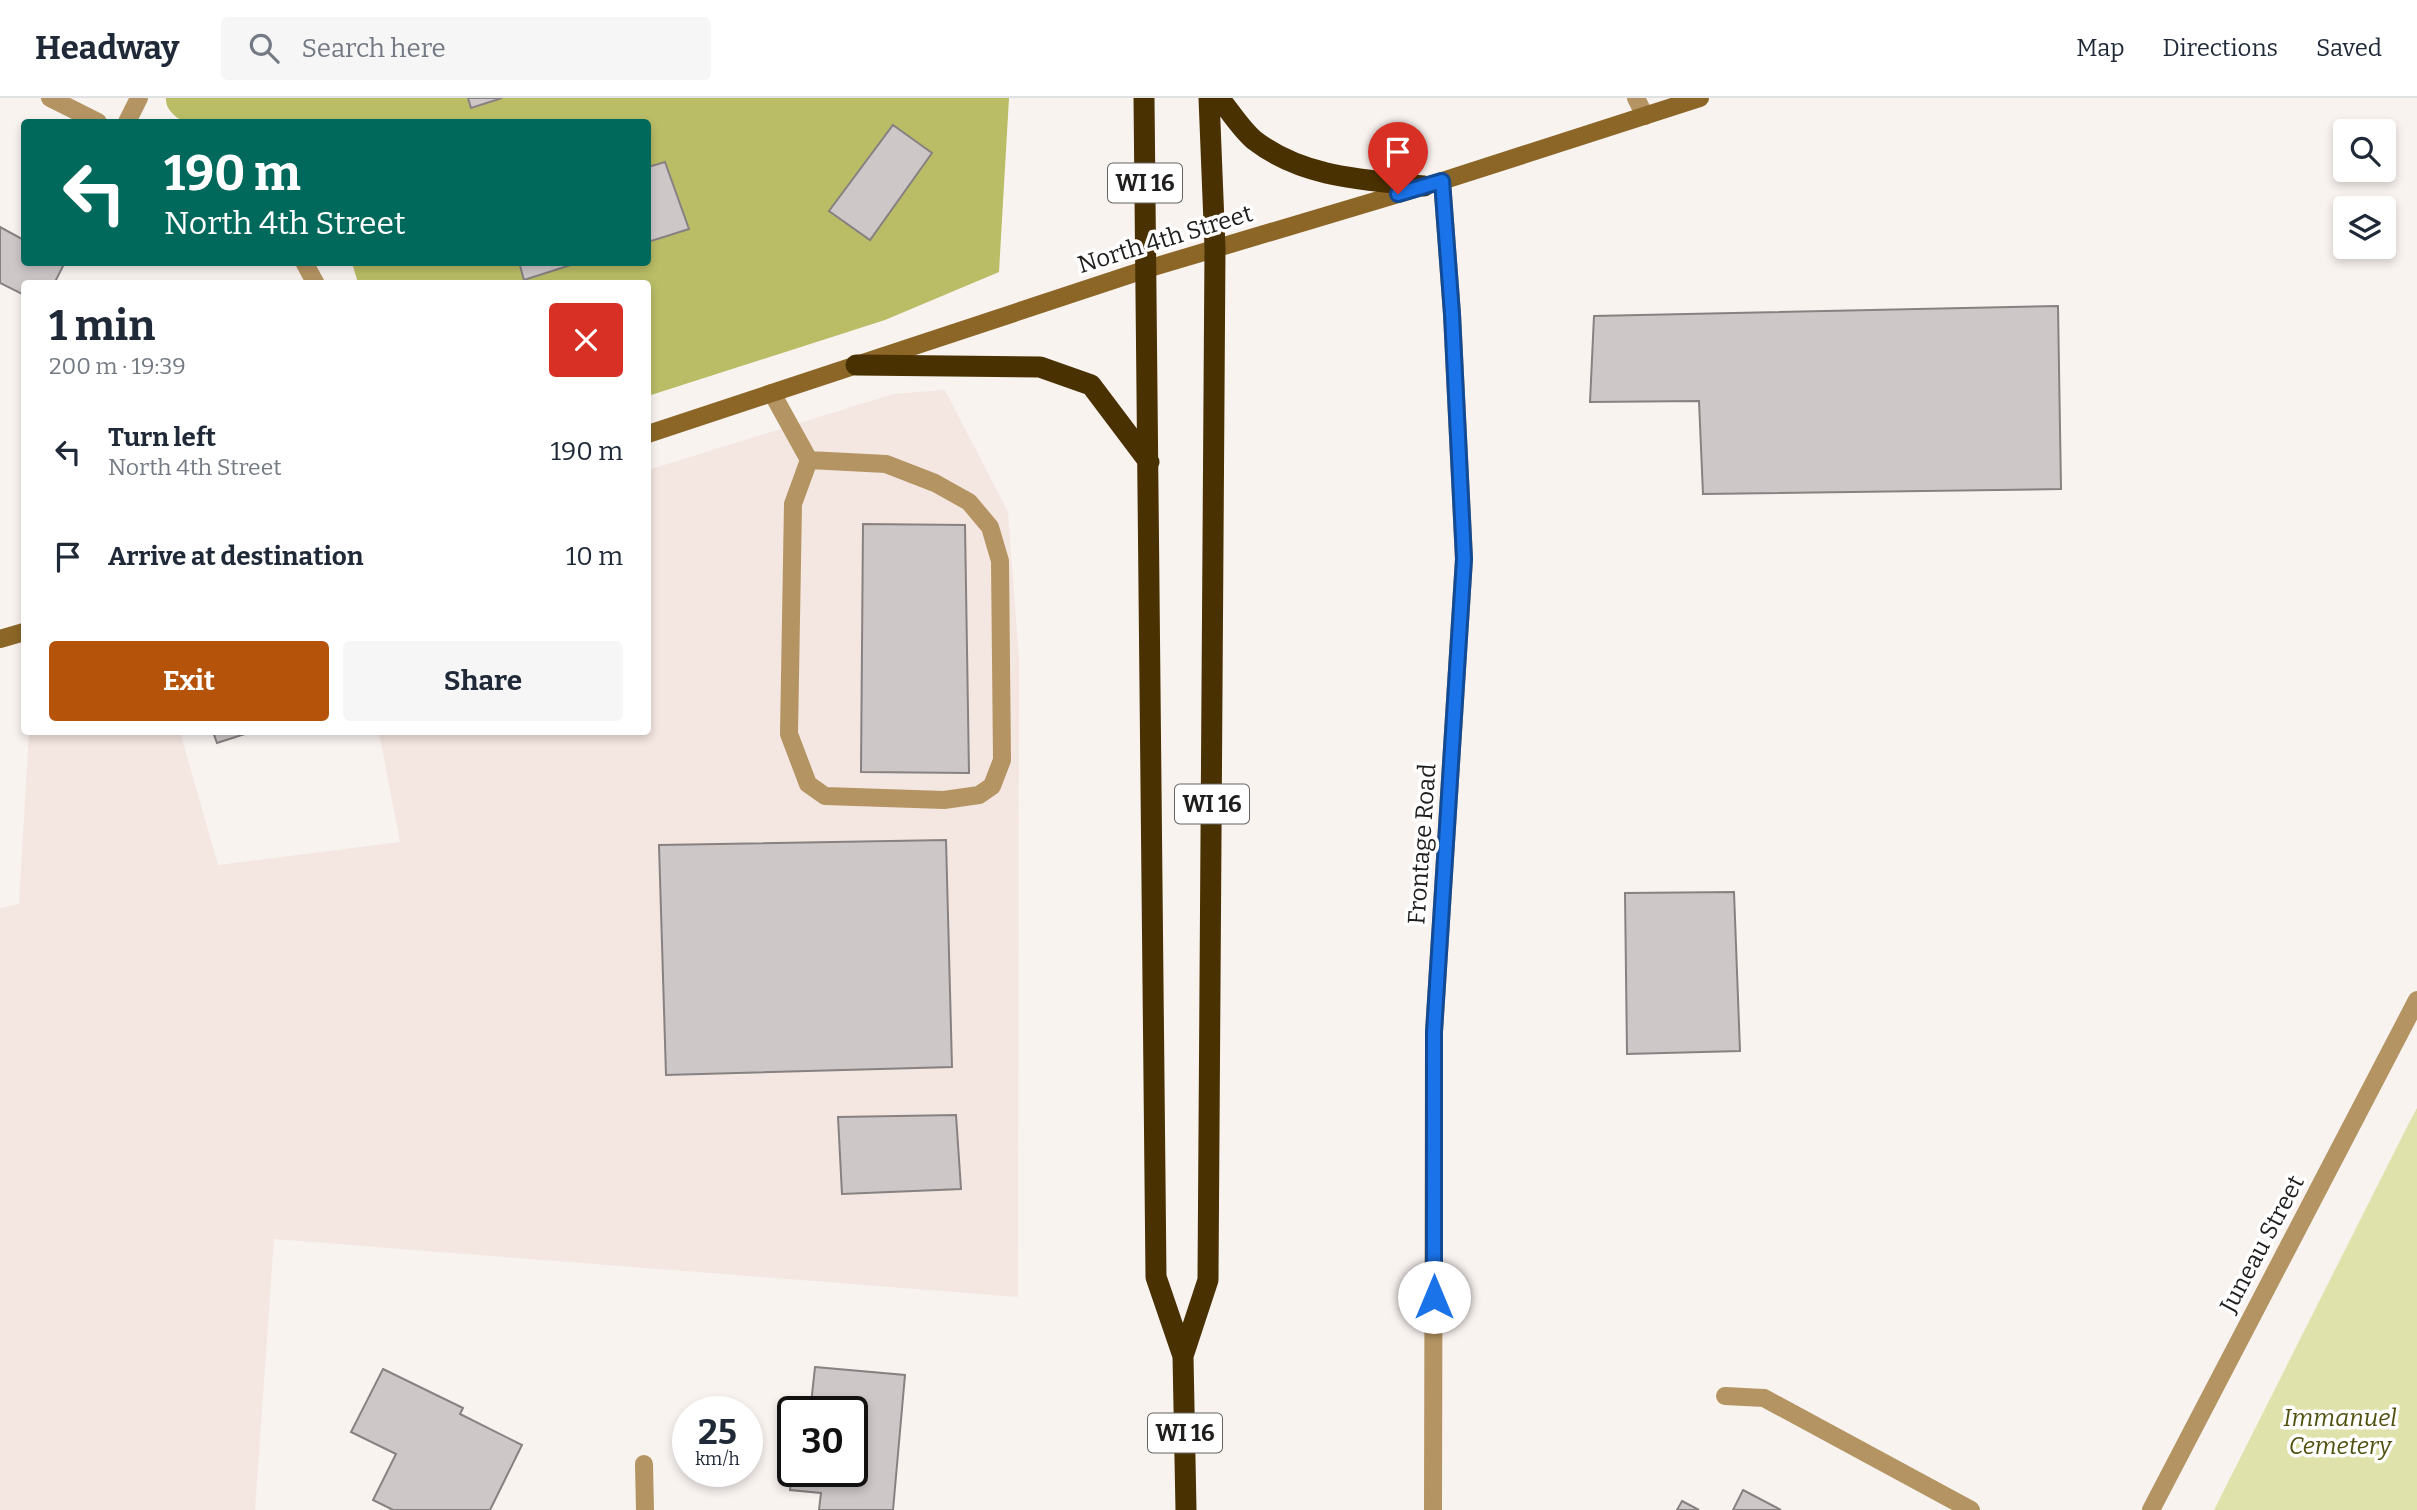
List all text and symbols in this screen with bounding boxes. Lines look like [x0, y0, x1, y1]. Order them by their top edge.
search box [221, 17, 711, 80]
text: Headway [35, 28, 179, 68]
icon: search [245, 29, 283, 67]
text: Search here [301, 33, 446, 64]
text: Map [2076, 34, 2125, 62]
text: Directions [2163, 34, 2278, 62]
text: Saved [2316, 34, 2382, 62]
map controls [2333, 119, 2396, 259]
button: search [2333, 119, 2396, 182]
pin [1368, 122, 1428, 194]
icon: arrive [1379, 133, 1417, 171]
text: 190 m [164, 144, 301, 203]
icon: left [49, 147, 140, 238]
road number: WI 16 [1108, 164, 1182, 202]
button: layers [2333, 196, 2396, 259]
street label: North 4th Street [1074, 199, 1256, 279]
text: North 4th Street [164, 204, 406, 242]
text: 1 min [49, 301, 155, 351]
button: close [549, 303, 623, 377]
text: 200 m · 19:39 [49, 352, 186, 380]
text: Turn left [108, 422, 216, 453]
icon: left [49, 433, 87, 471]
text: 190 m [551, 436, 623, 467]
text: North 4th Street [108, 453, 282, 481]
icon: arrive [49, 538, 87, 576]
text: Arrive at destination [108, 541, 363, 572]
text: 10 m [566, 541, 623, 572]
button: Exit [49, 641, 329, 721]
button: Share [343, 641, 623, 721]
street label: Frontage Road [1402, 763, 1442, 925]
road number: WI 16 [1175, 784, 1249, 824]
street label: Juneau Street [2214, 1170, 2310, 1318]
position arrow [1397, 1260, 1471, 1334]
speed limit sign: 30 [777, 1396, 868, 1487]
park label: Immanuel Cemetery [2283, 1404, 2397, 1460]
text: 25 [698, 1411, 737, 1453]
road number: WI 16 [1148, 1414, 1222, 1452]
text: km/h [695, 1448, 740, 1470]

